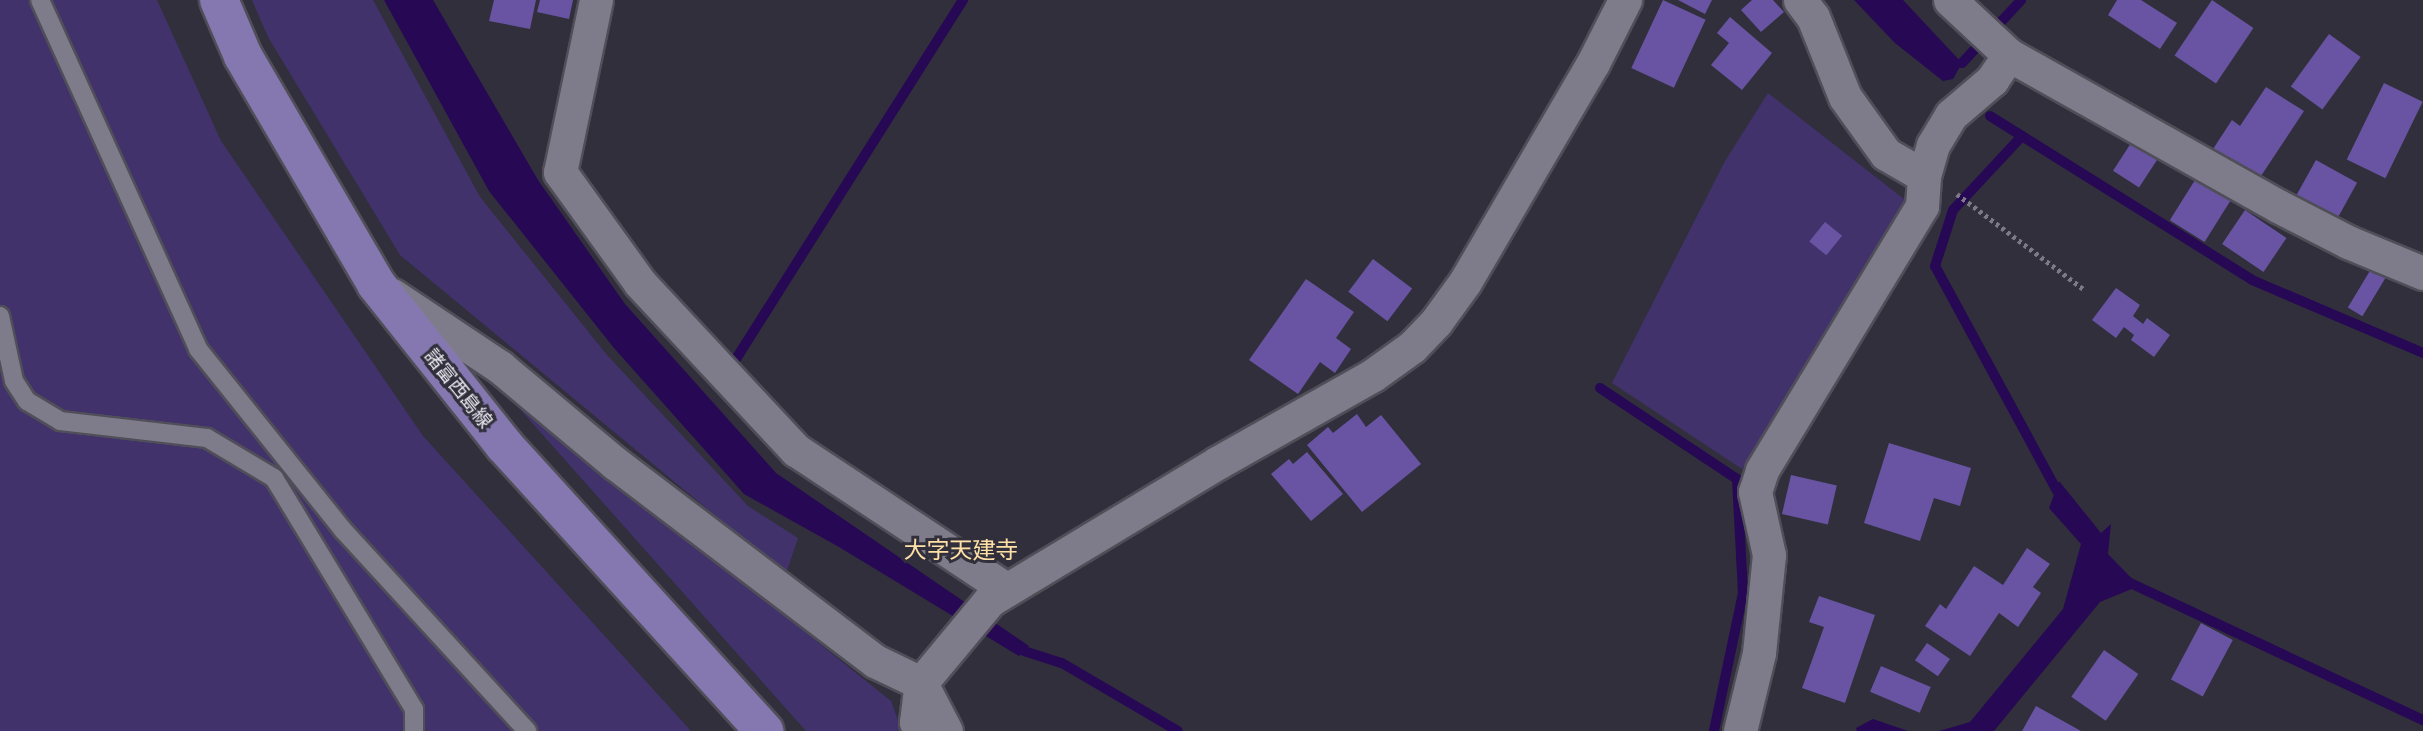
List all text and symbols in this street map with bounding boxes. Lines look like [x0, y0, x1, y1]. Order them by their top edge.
street label: 諸富西島線 [420, 344, 498, 432]
district label: 大字天建寺 [904, 535, 1018, 563]

